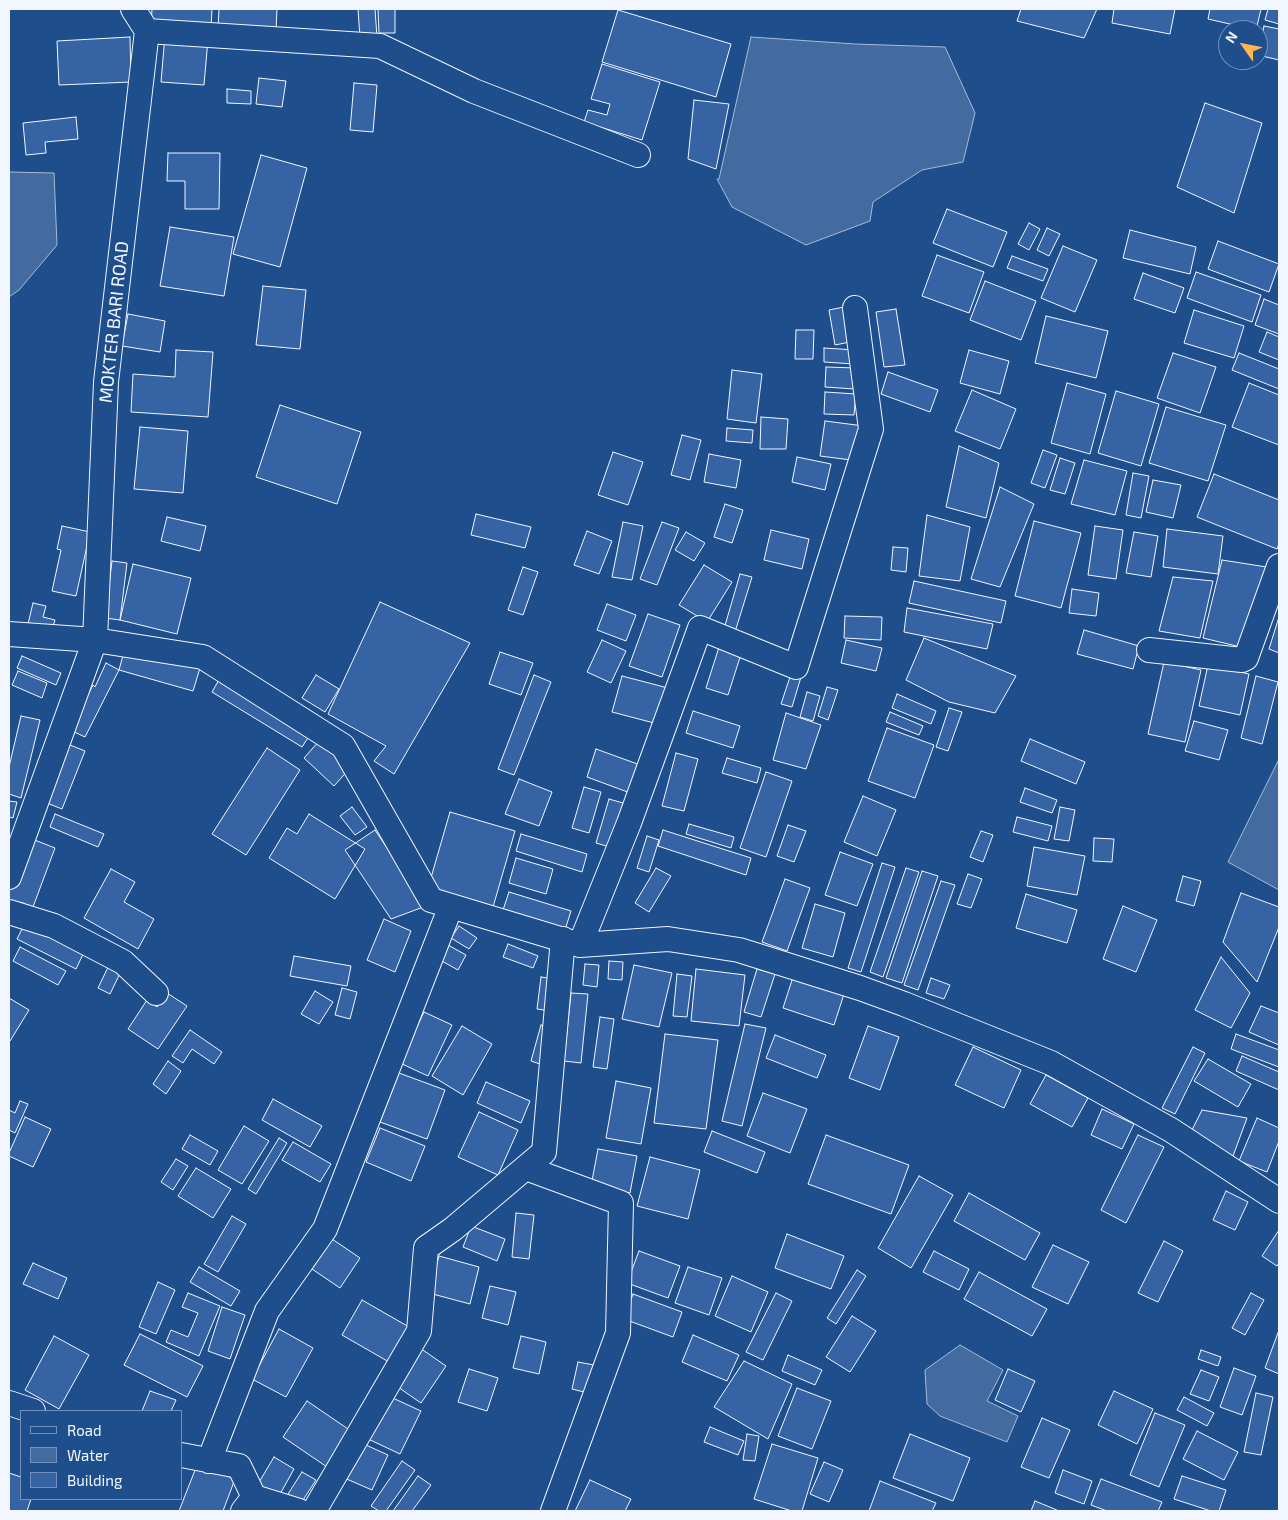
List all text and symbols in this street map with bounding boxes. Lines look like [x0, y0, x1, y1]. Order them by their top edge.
north arrow [1218, 20, 1268, 70]
text: N [1221, 28, 1241, 46]
street label: MOKTER BARI ROAD [95, 240, 133, 404]
legend [20, 1410, 182, 1500]
text: Road [67, 1421, 102, 1439]
text: Water [67, 1446, 109, 1464]
text: Building [67, 1471, 122, 1489]

